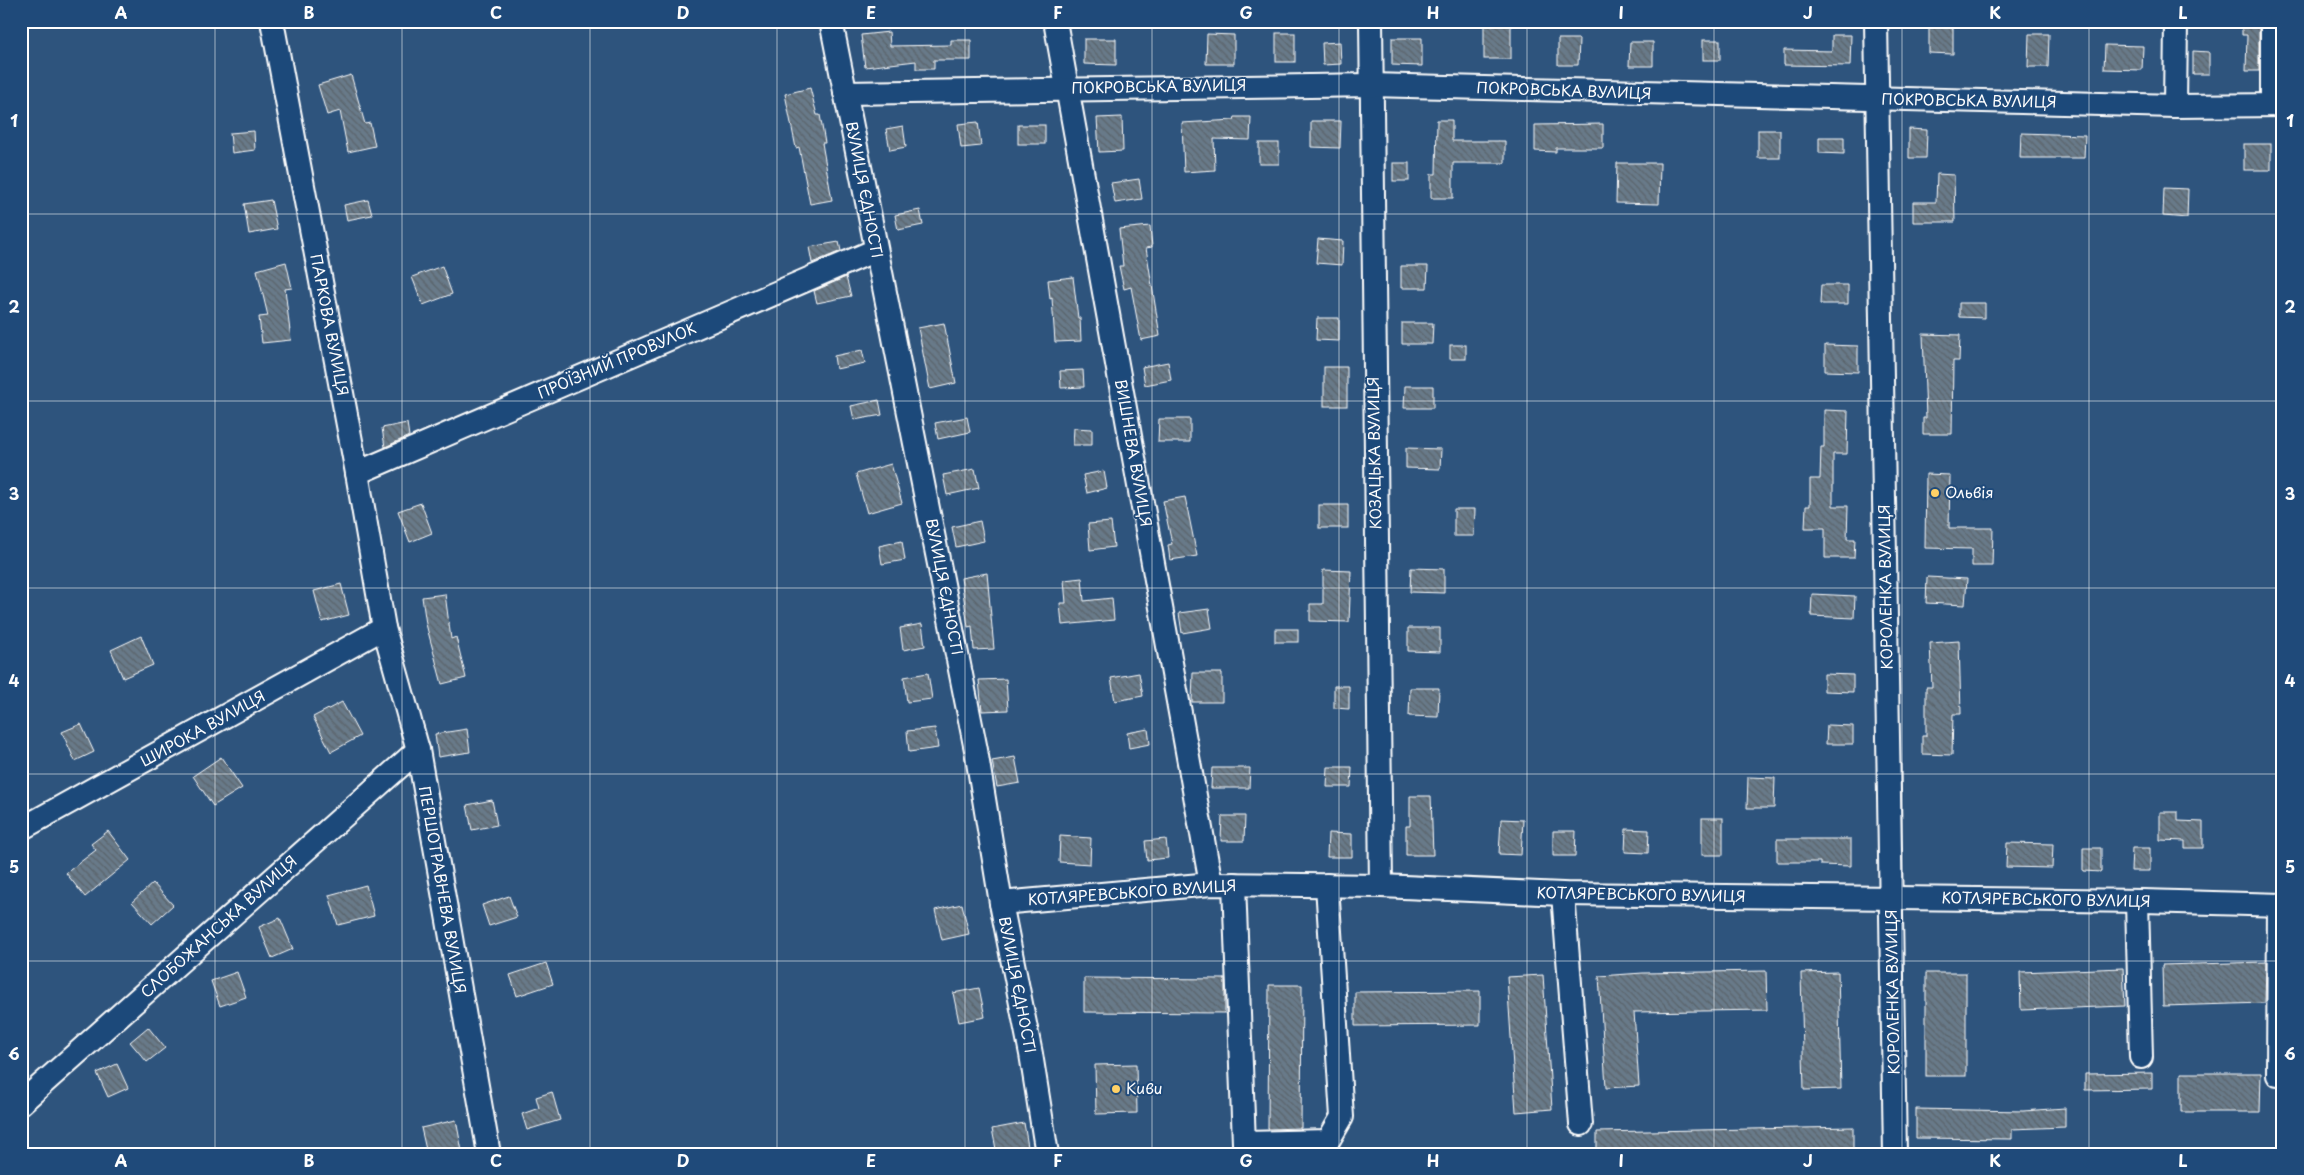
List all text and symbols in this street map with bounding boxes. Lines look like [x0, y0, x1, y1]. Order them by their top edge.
text: A [115, 0, 128, 24]
text: B [304, 0, 315, 24]
text: C [490, 0, 502, 24]
text: D [677, 0, 689, 24]
text: E [866, 0, 876, 24]
text: F [1053, 0, 1063, 24]
text: G [1239, 0, 1253, 24]
text: H [1427, 0, 1439, 24]
text: I [1618, 0, 1624, 24]
text: J [1803, 0, 1813, 24]
text: K [1989, 0, 2001, 24]
text: L [2178, 0, 2188, 24]
street label: ПОКРОВСЬКА ВУЛИЦЯ [1071, 72, 1247, 99]
street label: ПОКРОВСЬКА ВУЛИЦЯ [1476, 75, 1652, 104]
street label: ПОКРОВСЬКА ВУЛИЦЯ [1881, 86, 2057, 113]
text: 1 [10, 108, 18, 132]
text: 1 [2286, 108, 2294, 132]
street label: ВУЛИЦЯ ЄДНОСТІ [841, 119, 890, 260]
street label: ПАРКОВА ВУЛИЦЯ [305, 252, 356, 398]
text: 2 [8, 294, 20, 318]
text: 2 [2284, 294, 2296, 318]
street label: ПРОЇЗНИЙ ПРОВУЛОК [533, 316, 700, 404]
street label: КОЗАЦЬКА ВУЛИЦЯ [1361, 376, 1386, 530]
street label: ВИШНЕВА ВУЛИЦЯ [1110, 377, 1159, 528]
place label: Ольвія [1945, 480, 1994, 503]
text: 3 [9, 481, 19, 505]
text: 3 [2285, 481, 2295, 505]
marker: Ольвія [1929, 487, 1941, 499]
street label: КОРОЛЕНКА ВУЛИЦЯ [1872, 504, 1897, 670]
street label: ВУЛИЦЯ ЄДНОСТІ [921, 516, 970, 657]
text: 4 [9, 668, 20, 692]
text: 4 [2285, 668, 2296, 692]
street label: ШИРОКА ВУЛИЦЯ [136, 684, 269, 772]
street label: ПЕРШОТРАВНЕВА ВУЛИЦЯ [414, 784, 473, 995]
street label: СЛОБОЖАНСЬКА ВУЛИЦЯ [135, 849, 301, 1003]
text: 5 [9, 854, 19, 878]
text: 5 [2285, 854, 2295, 878]
street label: КОТЛЯРЕВСЬКОГО ВУЛИЦЯ [1027, 873, 1237, 910]
street label: КОТЛЯРЕВСЬКОГО ВУЛИЦЯ [1536, 880, 1746, 907]
street label: КОТЛЯРЕВСЬКОГО ВУЛИЦЯ [1941, 885, 2151, 912]
street label: КОРОЛЕНКА ВУЛИЦЯ [1879, 909, 1904, 1075]
street label: ВУЛИЦЯ ЄДНОСТІ [994, 914, 1043, 1055]
text: 6 [8, 1041, 20, 1065]
text: 6 [2284, 1041, 2296, 1065]
place label: Киви [1126, 1076, 1163, 1099]
marker: Киви [1110, 1083, 1122, 1095]
text: A [115, 1148, 128, 1172]
text: B [304, 1148, 315, 1172]
text: C [490, 1148, 502, 1172]
text: D [677, 1148, 689, 1172]
text: E [866, 1148, 876, 1172]
text: F [1053, 1148, 1063, 1172]
text: G [1239, 1148, 1253, 1172]
text: H [1427, 1148, 1439, 1172]
text: I [1618, 1148, 1624, 1172]
text: J [1803, 1148, 1813, 1172]
text: K [1989, 1148, 2001, 1172]
text: L [2178, 1148, 2188, 1172]

